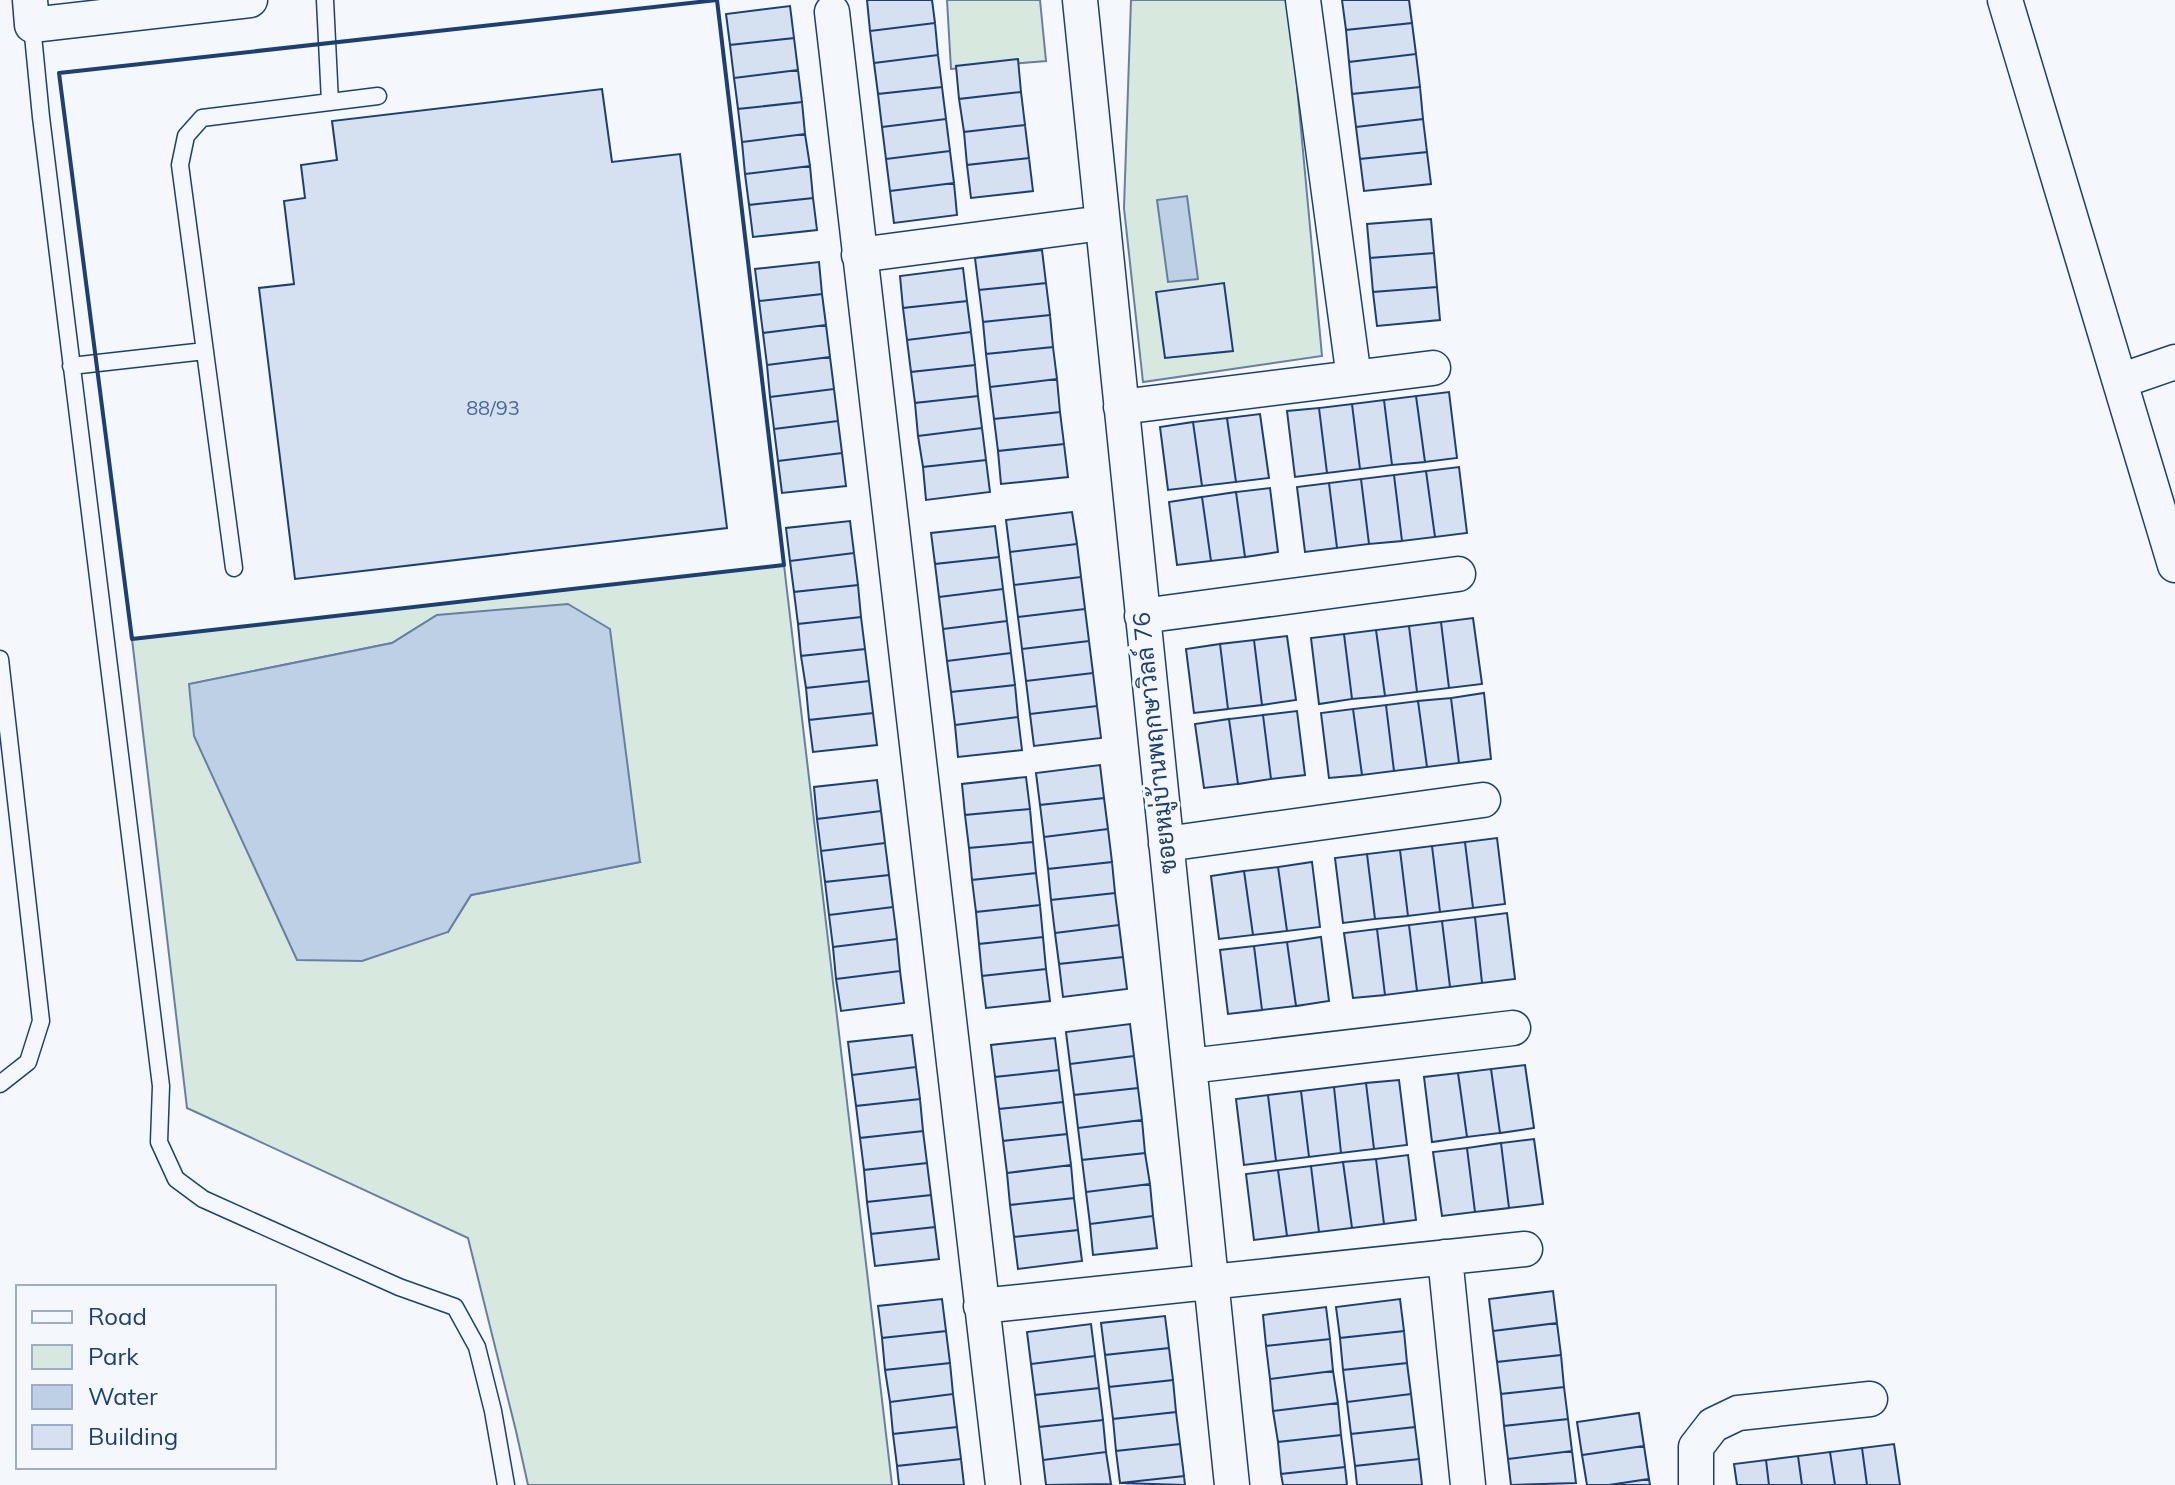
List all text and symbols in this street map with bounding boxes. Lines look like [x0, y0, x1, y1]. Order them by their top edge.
house number: 88/93 [466, 395, 520, 420]
street label: ซอยหมู่บ้านพฤกษาวิลล์ 76 [1125, 610, 1186, 876]
legend [16, 1285, 276, 1469]
text: Road [88, 1301, 147, 1331]
text: Park [88, 1341, 139, 1371]
text: Water [88, 1381, 158, 1411]
text: Building [88, 1421, 178, 1451]

